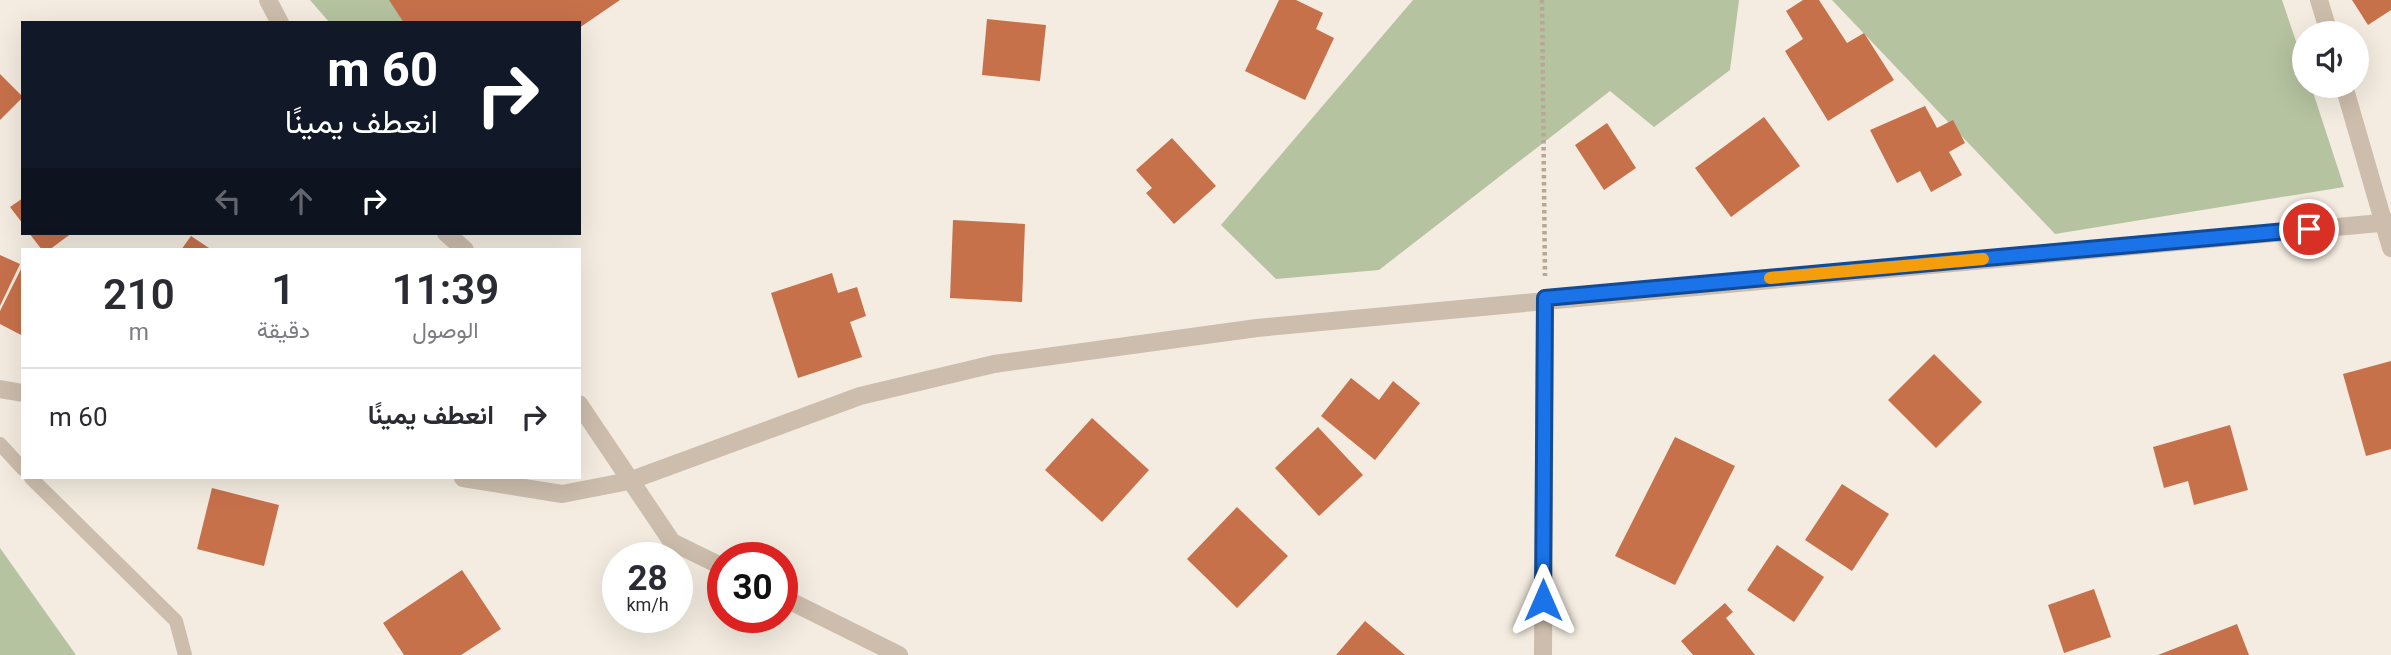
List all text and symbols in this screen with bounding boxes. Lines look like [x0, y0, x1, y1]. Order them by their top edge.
map controls [2292, 21, 2369, 98]
button: sound [2292, 21, 2369, 98]
text: 60 m [327, 41, 438, 98]
icon: right [462, 49, 553, 140]
text: انعطف يمينًا [285, 103, 438, 141]
icon: left [209, 182, 247, 220]
icon: ahead [282, 182, 320, 220]
icon: right [355, 182, 393, 220]
pin [2279, 199, 2339, 259]
icon: arrive [2290, 210, 2328, 248]
text: 1 [271, 265, 295, 314]
text: 11:39 [392, 265, 499, 314]
text: 210 [103, 270, 175, 319]
text: دقيقة [257, 317, 310, 344]
text: الوصول [412, 317, 479, 344]
text: m [129, 319, 149, 346]
icon: right [515, 398, 553, 436]
text: انعطف يمينًا [368, 400, 494, 430]
text: 60 m [49, 402, 108, 432]
speed limit sign: 30 [707, 542, 798, 633]
text: 28 [627, 558, 668, 599]
position arrow [1506, 563, 1580, 637]
text: km/h [626, 594, 669, 615]

